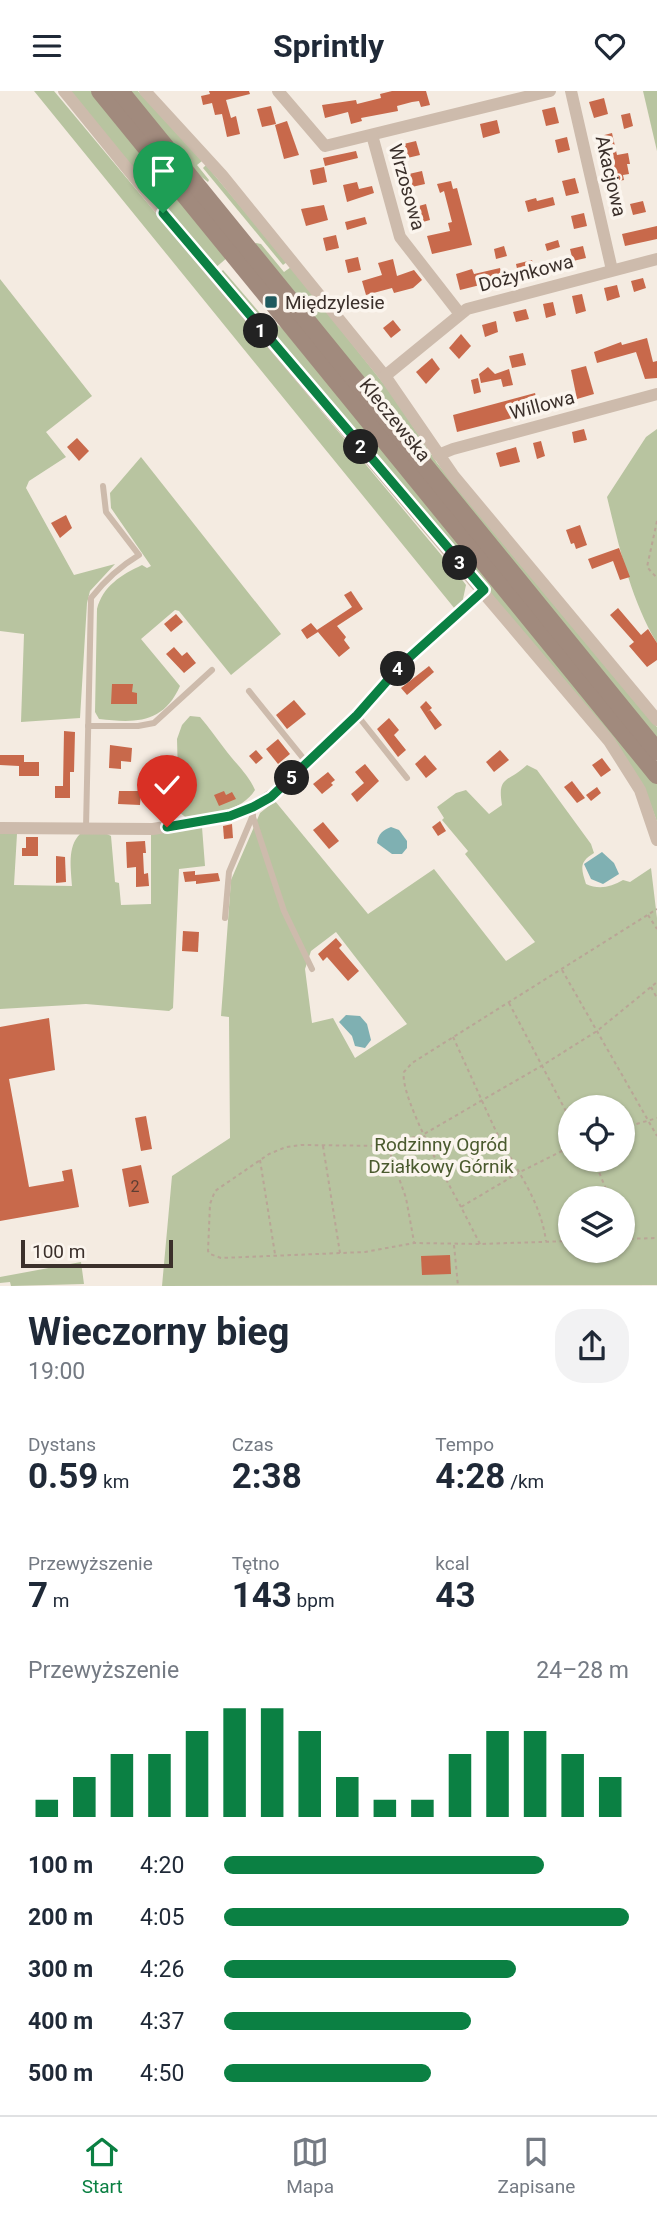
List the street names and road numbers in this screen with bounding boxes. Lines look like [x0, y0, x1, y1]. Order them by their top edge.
street label: Akacjowa [591, 133, 631, 219]
street label: Wrzosowa [384, 141, 430, 233]
street label: Dożynkowa [476, 249, 576, 297]
street label: Kleczewska [355, 374, 435, 466]
street label: Willowa [507, 385, 577, 425]

